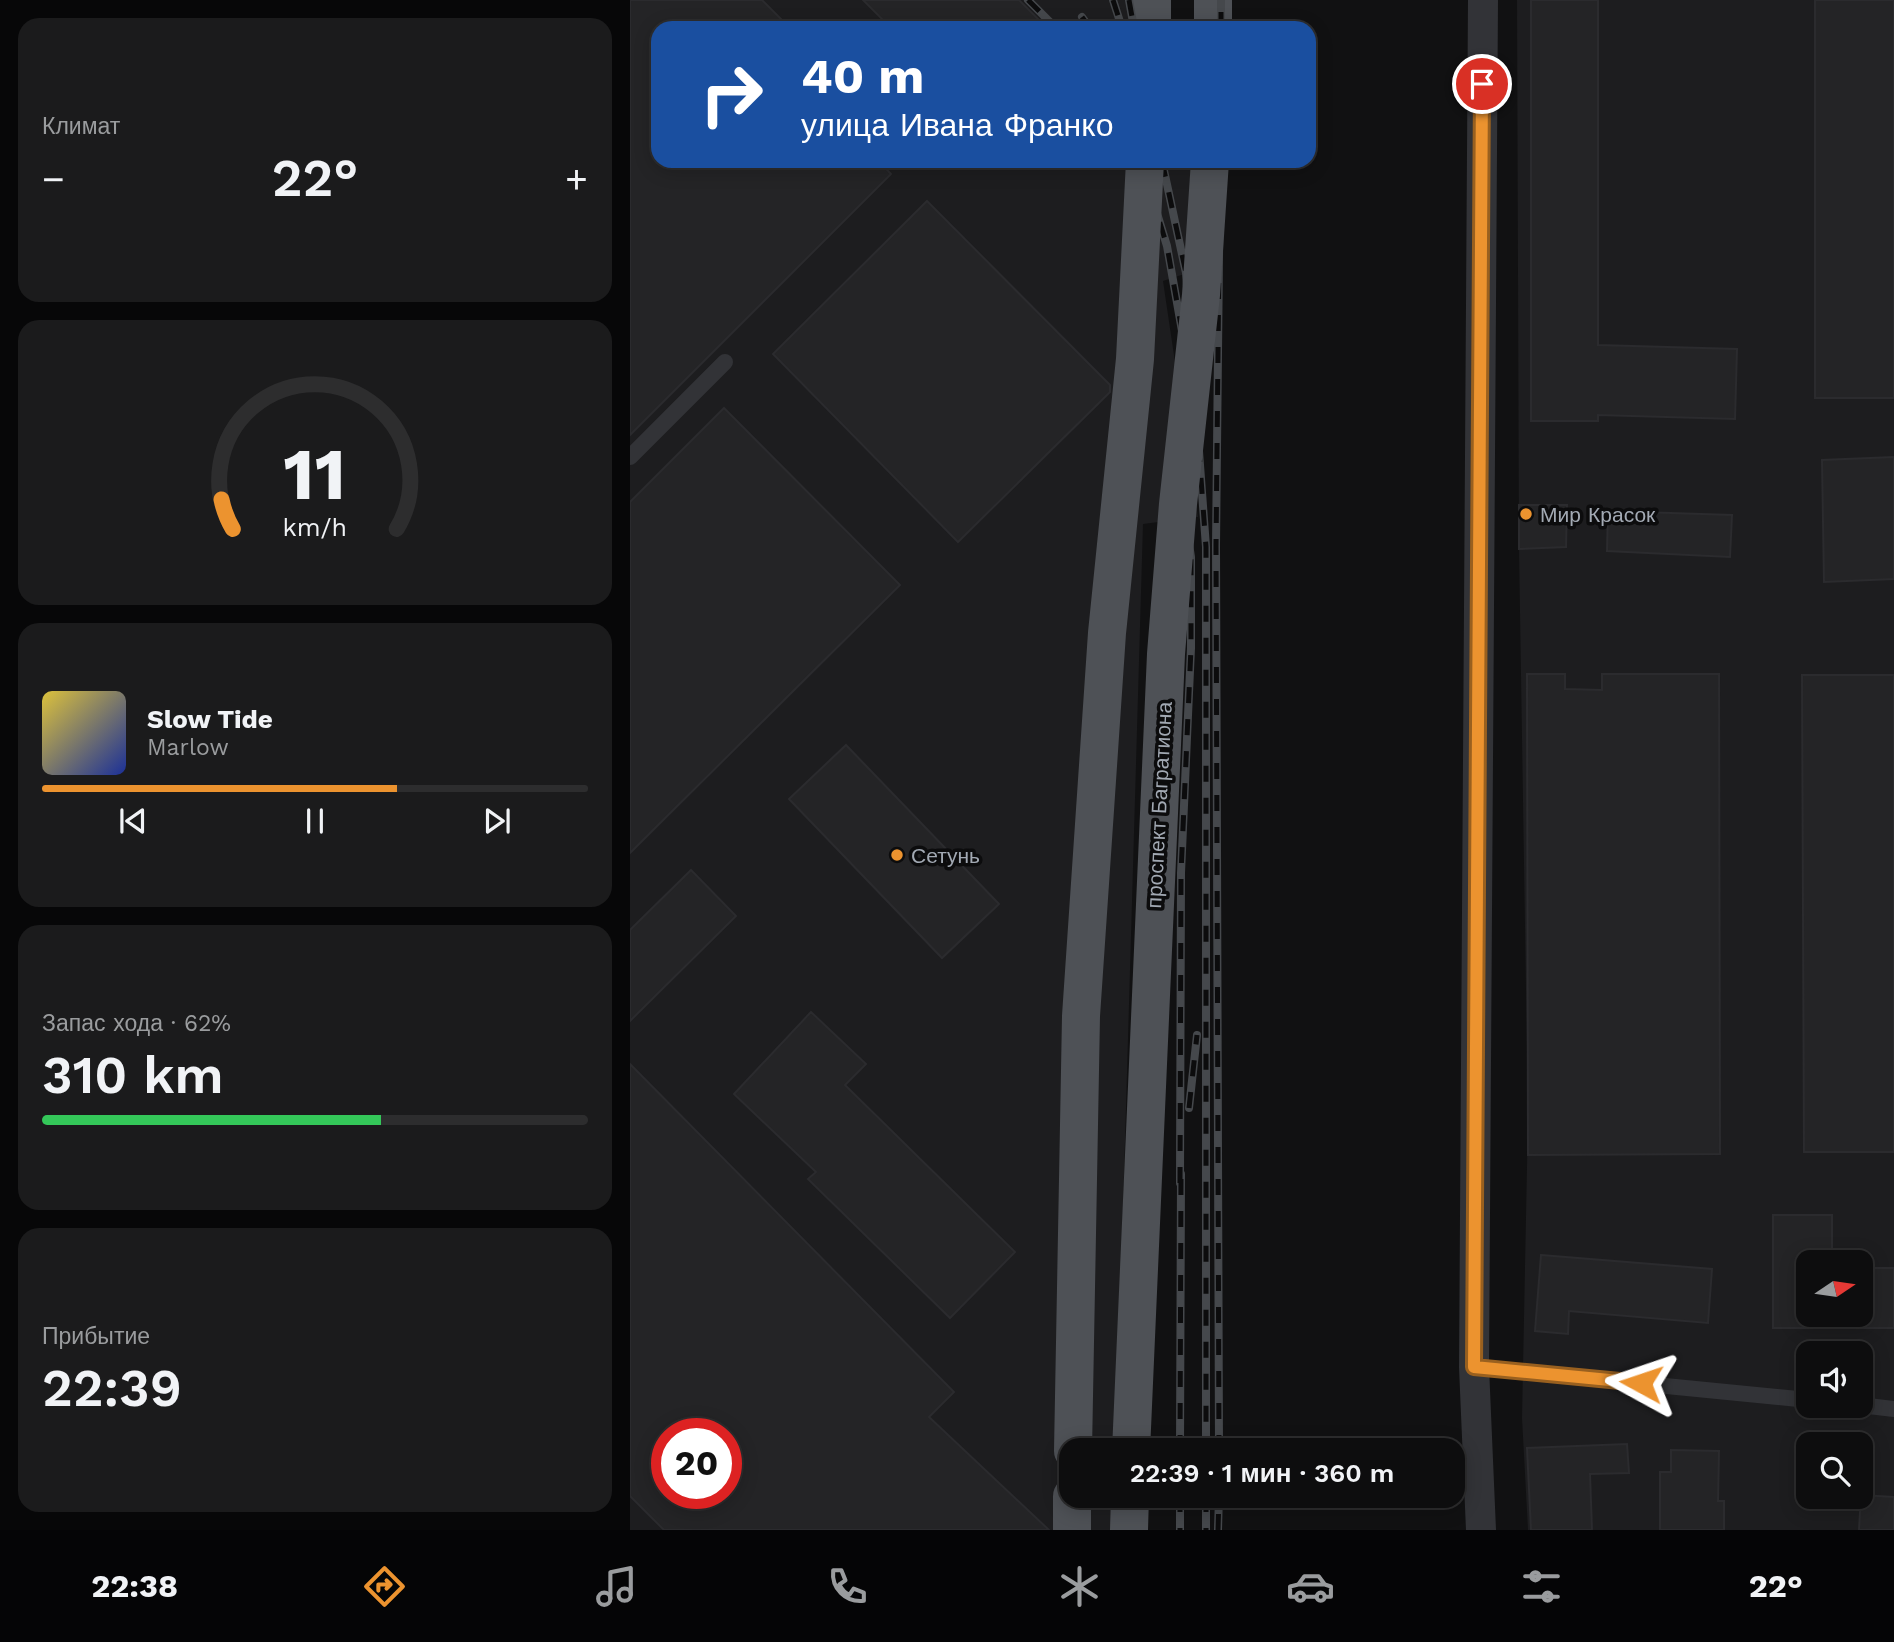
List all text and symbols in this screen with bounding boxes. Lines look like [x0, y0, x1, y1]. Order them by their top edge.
text: 40 m [801, 47, 924, 105]
icon: right [686, 49, 777, 140]
pin [1452, 54, 1512, 114]
icon: arrive [1463, 65, 1501, 103]
text: улица Ивана Франко [801, 106, 1113, 144]
text: Климат [42, 113, 120, 140]
text: 22° [272, 148, 358, 209]
text: − [42, 157, 65, 201]
text: + [565, 157, 588, 201]
text: 11 [284, 431, 346, 517]
place label: Мир Красок [1540, 502, 1656, 527]
marker: Мир Красок [1518, 506, 1534, 522]
text: km/h [283, 512, 347, 541]
street label: проспект Багратиона [1141, 701, 1177, 909]
text: Slow Tide [147, 704, 273, 734]
text: Marlow [147, 734, 229, 761]
icon: previous [114, 802, 152, 840]
icon: pause [296, 802, 334, 840]
icon: next [478, 802, 516, 840]
place label: Сетунь [911, 843, 980, 868]
marker: Сетунь [889, 847, 905, 863]
text: Запас хода · 62% [42, 1010, 231, 1037]
text: 310 km [42, 1045, 224, 1106]
north arrow [1796, 1250, 1872, 1326]
map controls [1796, 1250, 1873, 1509]
text: Прибытие [42, 1323, 150, 1350]
button: sound [1796, 1341, 1873, 1418]
position arrow [1604, 1346, 1678, 1420]
text: 22:39 [42, 1358, 182, 1419]
speed limit sign: 20 [651, 1418, 742, 1509]
button: search [1796, 1432, 1873, 1509]
text: 22:39 · 1 мин · 360 m [1130, 1458, 1394, 1488]
icon: directions [360, 1562, 409, 1611]
icon: music [592, 1562, 641, 1611]
icon: phone [823, 1562, 872, 1611]
icon: climate [1055, 1562, 1104, 1611]
icon: car [1286, 1562, 1335, 1611]
icon: filters [1517, 1562, 1566, 1611]
text: 22:38 [91, 1567, 178, 1605]
text: 22° [1749, 1567, 1803, 1605]

